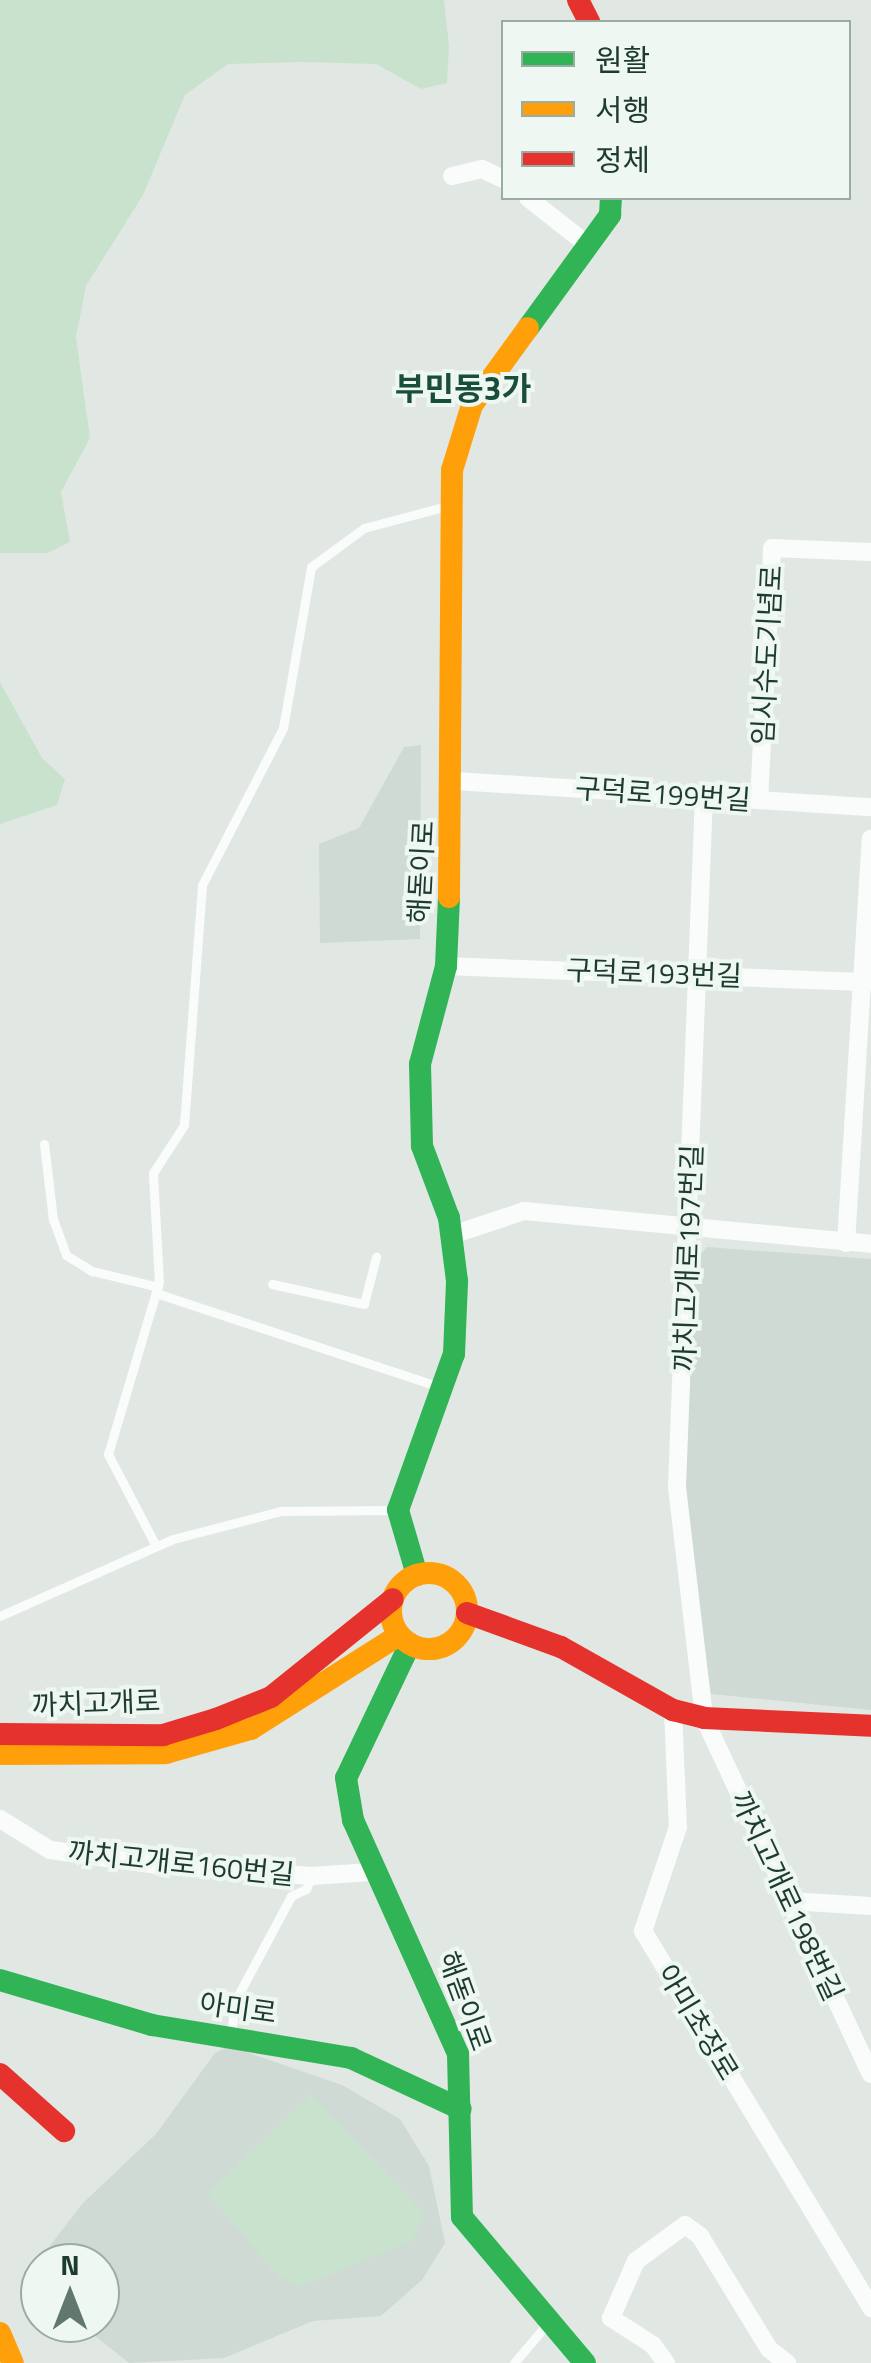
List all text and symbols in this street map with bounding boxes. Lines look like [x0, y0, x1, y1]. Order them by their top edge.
legend [501, 20, 851, 200]
text: 원활 [595, 37, 650, 83]
text: 서행 [595, 87, 650, 133]
text: 정체 [595, 137, 650, 183]
district label: 부민동3가 [395, 369, 531, 407]
street label: 임시수도기념로 [746, 564, 788, 746]
street label: 구덕로199번길 [574, 771, 752, 817]
street label: 해돋이로 [402, 820, 440, 924]
street label: 구덕로193번길 [566, 953, 742, 993]
street label: 까치고개로197번길 [667, 1144, 709, 1372]
street label: 까치고개로 [31, 1684, 161, 1722]
street label: 까치고개로198번길 [724, 1786, 850, 2006]
street label: 까치고개로160번길 [66, 1834, 296, 1892]
street label: 해돋이로 [432, 1947, 498, 2055]
street label: 아미초장로 [650, 1958, 746, 2086]
street label: 아미로 [197, 1986, 279, 2030]
north arrow [20, 2243, 120, 2343]
text: N [60, 2243, 80, 2286]

